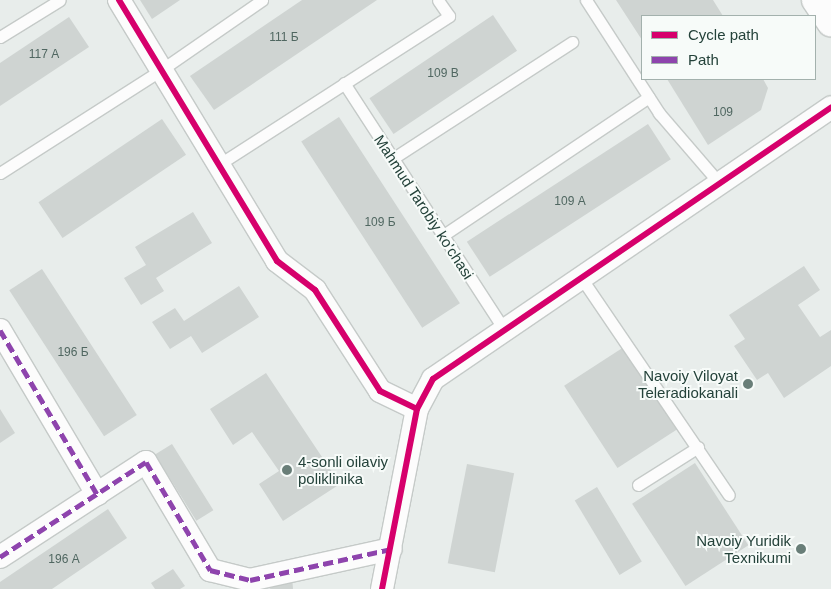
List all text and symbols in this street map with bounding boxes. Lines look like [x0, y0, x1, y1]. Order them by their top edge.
legend [641, 15, 816, 80]
text: Cycle path [688, 26, 759, 43]
house number: 111 Б [269, 31, 299, 45]
house number: 117 А [29, 48, 59, 62]
text: Path [688, 51, 719, 68]
house number: 109 В [427, 67, 459, 81]
house number: 109 [713, 106, 733, 120]
street label: Mahmud Tarobiy ko'chasi [370, 131, 478, 283]
house number: 109 А [554, 195, 586, 209]
house number: 109 Б [364, 216, 396, 230]
house number: 196 Б [57, 346, 89, 360]
place label: Navoiy Viloyat Teleradiokanali [638, 366, 738, 401]
marker: Navoiy Viloyat Teleradiokanali [742, 378, 754, 390]
place label: 4-sonli oilaviy poliklinika [298, 452, 388, 487]
marker: 4-sonli oilaviy poliklinika [280, 463, 294, 477]
place label: Navoiy Yuridik Texnikumi [696, 531, 791, 566]
marker: Navoiy Yuridik Texnikumi [795, 543, 807, 555]
house number: 196 А [48, 553, 80, 567]

